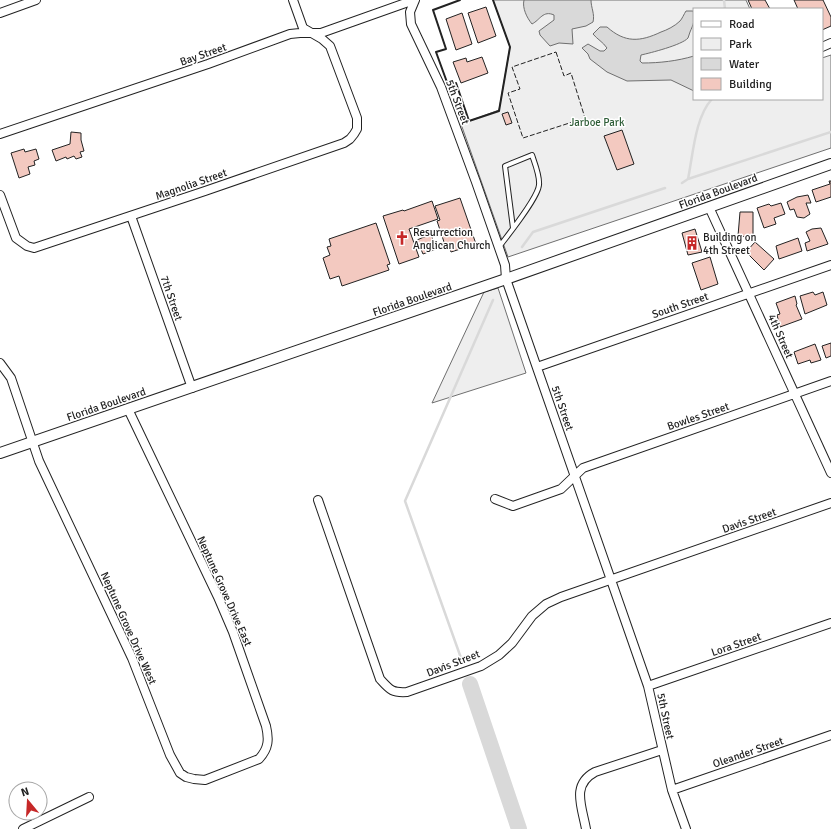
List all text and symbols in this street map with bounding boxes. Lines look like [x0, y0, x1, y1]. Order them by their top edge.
legend [693, 8, 823, 100]
text: Road [729, 17, 755, 32]
text: Park [729, 37, 752, 52]
street label: Bay Street [178, 40, 228, 68]
text: Water [729, 57, 760, 72]
text: Building [729, 77, 772, 92]
street label: 5th Street [443, 78, 472, 127]
park label: Jarboe Park [570, 116, 625, 129]
street label: Magnolia Street [154, 166, 229, 203]
street label: Florida Boulevard [677, 171, 759, 212]
place label: Resurrection Anglican Church [413, 226, 491, 252]
church icon: Resurrection Anglican Church [394, 230, 410, 246]
place label: Building on 4th Street [703, 231, 757, 257]
building icon: Building on 4th Street [684, 235, 700, 251]
street label: 7th Street [158, 274, 185, 323]
street label: Florida Boulevard [371, 280, 454, 319]
street label: South Street [650, 290, 710, 321]
street label: 4th Street [765, 312, 796, 360]
street label: 5th Street [549, 384, 576, 433]
street label: Florida Boulevard [65, 385, 148, 424]
street label: Bowles Street [665, 400, 731, 433]
street label: Davis Street [720, 505, 778, 536]
street label: Neptune Grove Drive East [194, 534, 255, 648]
street label: Neptune Grove Drive West [98, 570, 159, 687]
street label: Lora Street [710, 630, 763, 659]
street label: Davis Street [425, 647, 482, 680]
street label: 5th Street [654, 692, 677, 741]
street label: Oleander Street [711, 734, 785, 771]
north arrow [8, 781, 48, 821]
text: N [19, 785, 31, 799]

